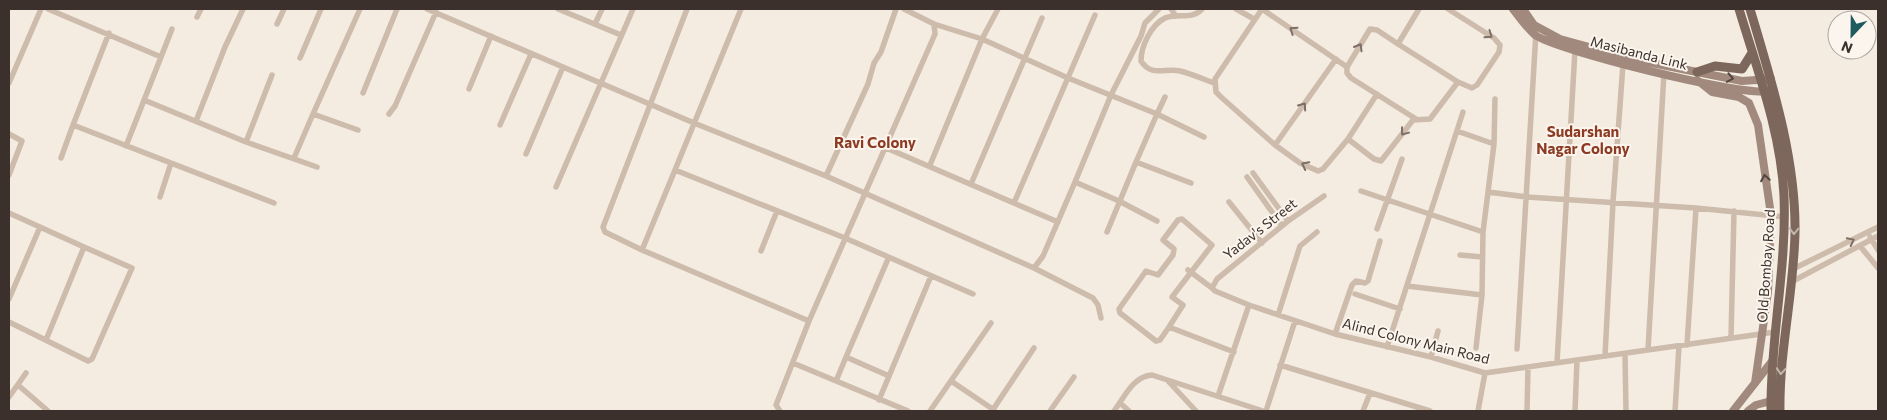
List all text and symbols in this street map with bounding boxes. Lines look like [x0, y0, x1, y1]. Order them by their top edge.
north arrow [1827, 10, 1877, 60]
one-way arrow [1289, 26, 1298, 36]
one-way arrow [1483, 29, 1492, 38]
street label: Masibanda Link [1589, 32, 1690, 73]
text: N [1839, 38, 1855, 57]
one-way arrow [1352, 44, 1362, 53]
one-way arrow [1726, 73, 1734, 83]
one-way arrow [1297, 102, 1306, 111]
district label: Sudarshan Nagar Colony [1536, 122, 1630, 157]
one-way arrow [1401, 126, 1409, 135]
district label: Ravi Colony [834, 133, 917, 151]
one-way arrow [1301, 161, 1310, 171]
one-way arrow [1761, 174, 1771, 182]
street label: Yadav's Street [1219, 194, 1300, 263]
street label: Old Bombay Road [1753, 209, 1778, 323]
one-way arrow [1789, 227, 1800, 235]
one-way arrow [1846, 237, 1855, 248]
street label: Alind Colony Main Road [1341, 314, 1491, 367]
one-way arrow [1776, 367, 1787, 375]

